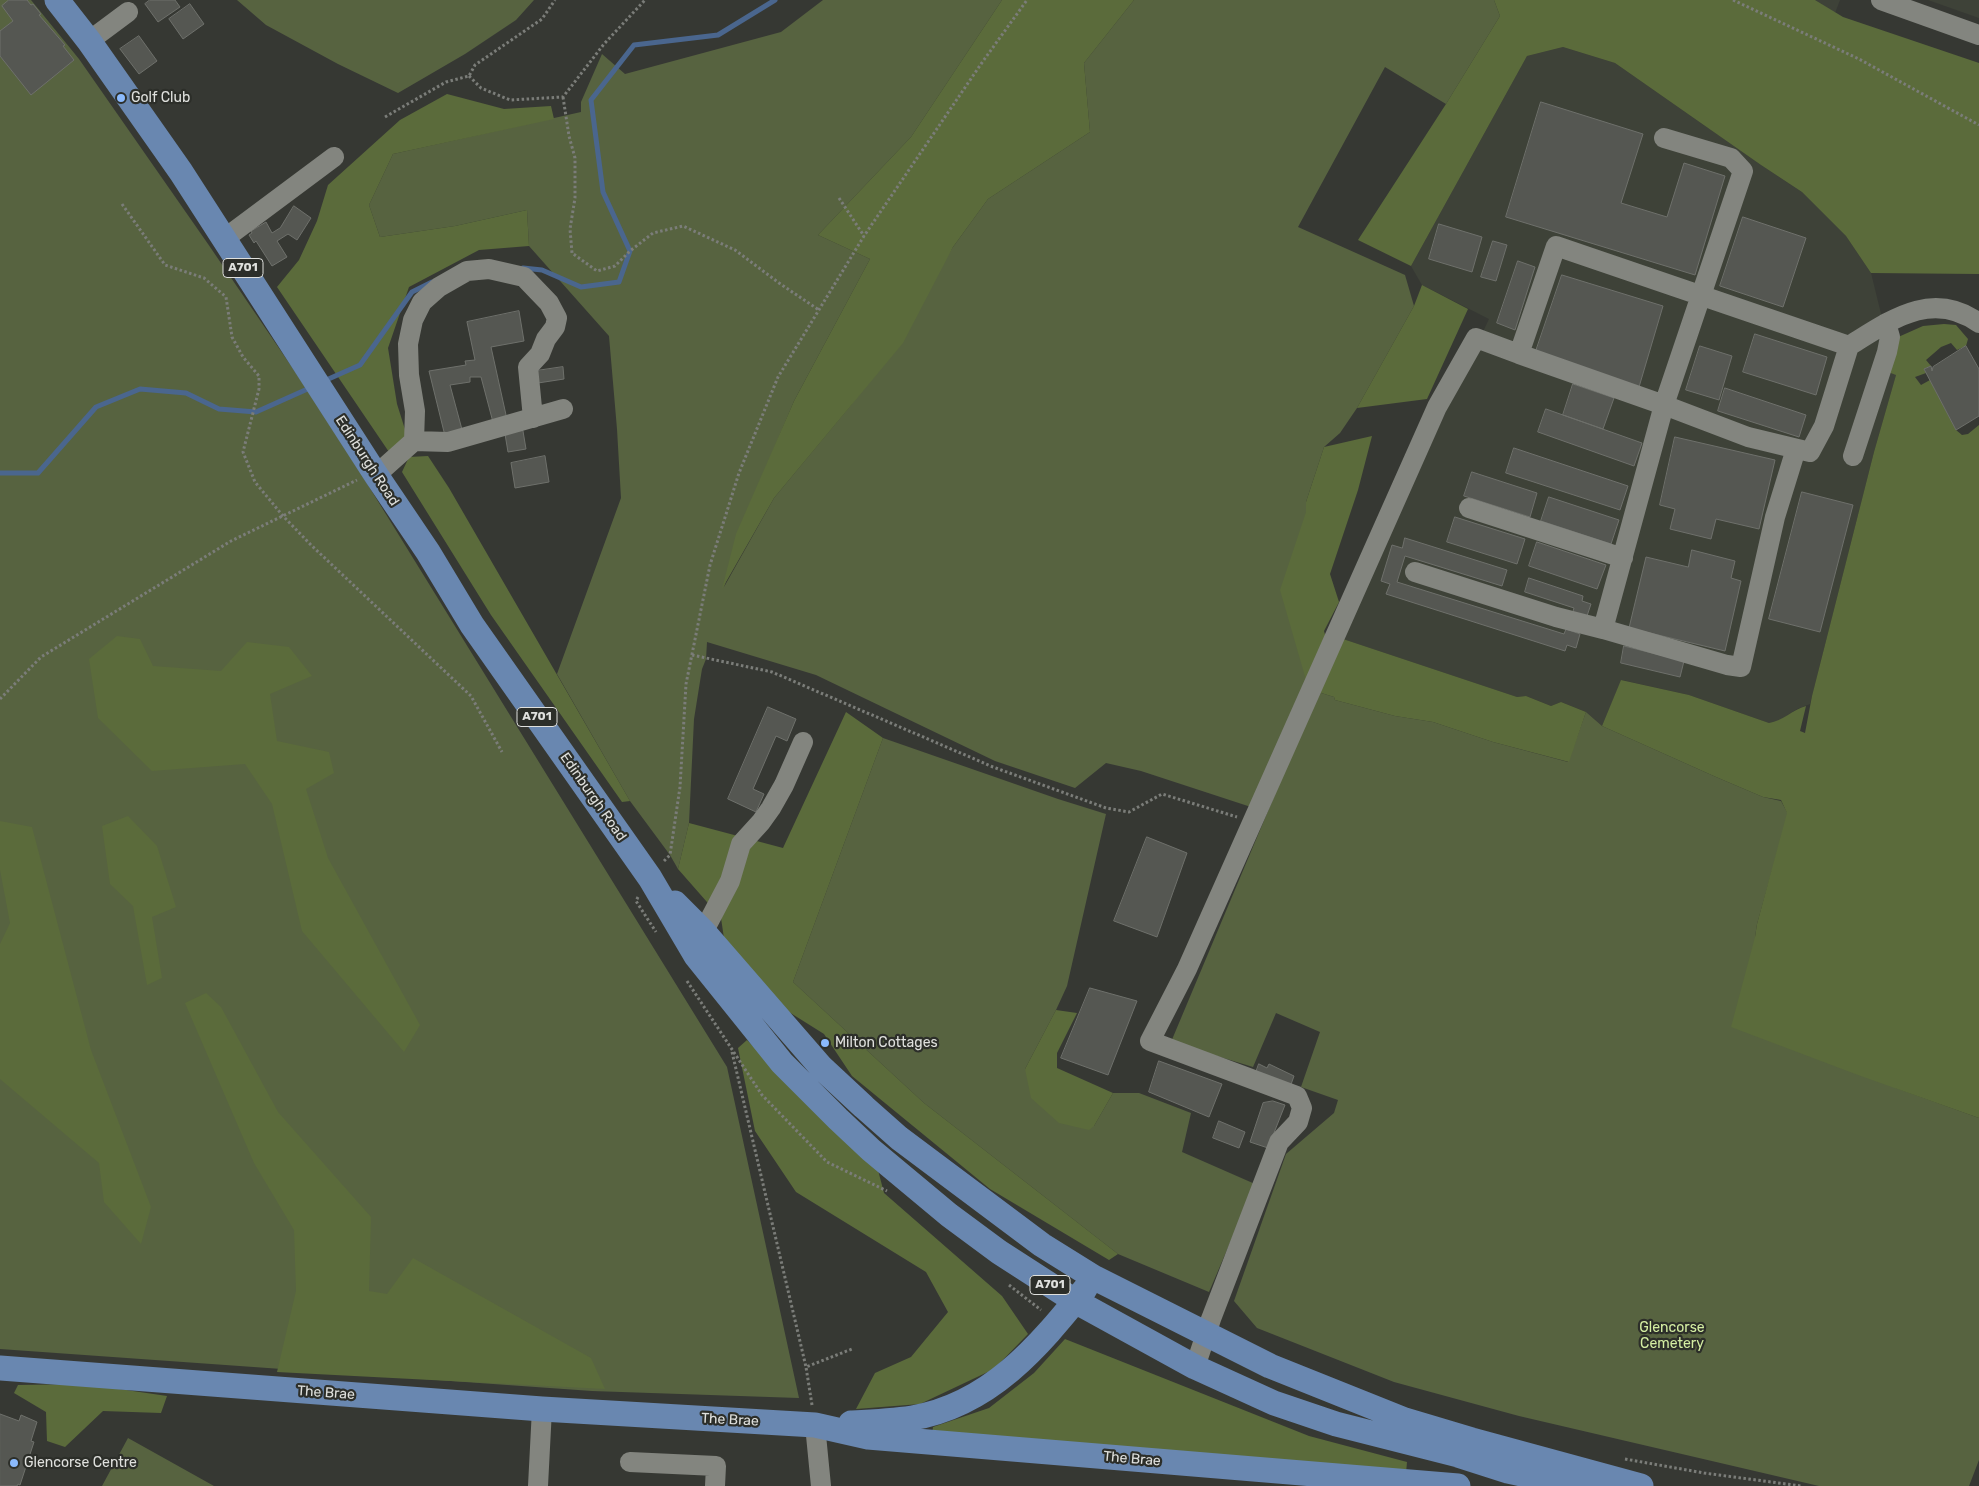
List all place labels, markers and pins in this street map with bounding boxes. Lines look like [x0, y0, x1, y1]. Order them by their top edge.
place label: Golf Club [131, 90, 190, 106]
marker: Golf Club [115, 92, 127, 104]
place label: Milton Cottages [835, 1035, 938, 1051]
marker: Milton Cottages [819, 1037, 831, 1049]
place label: Glencorse Centre [24, 1455, 137, 1471]
marker: Glencorse Centre [8, 1457, 20, 1469]

